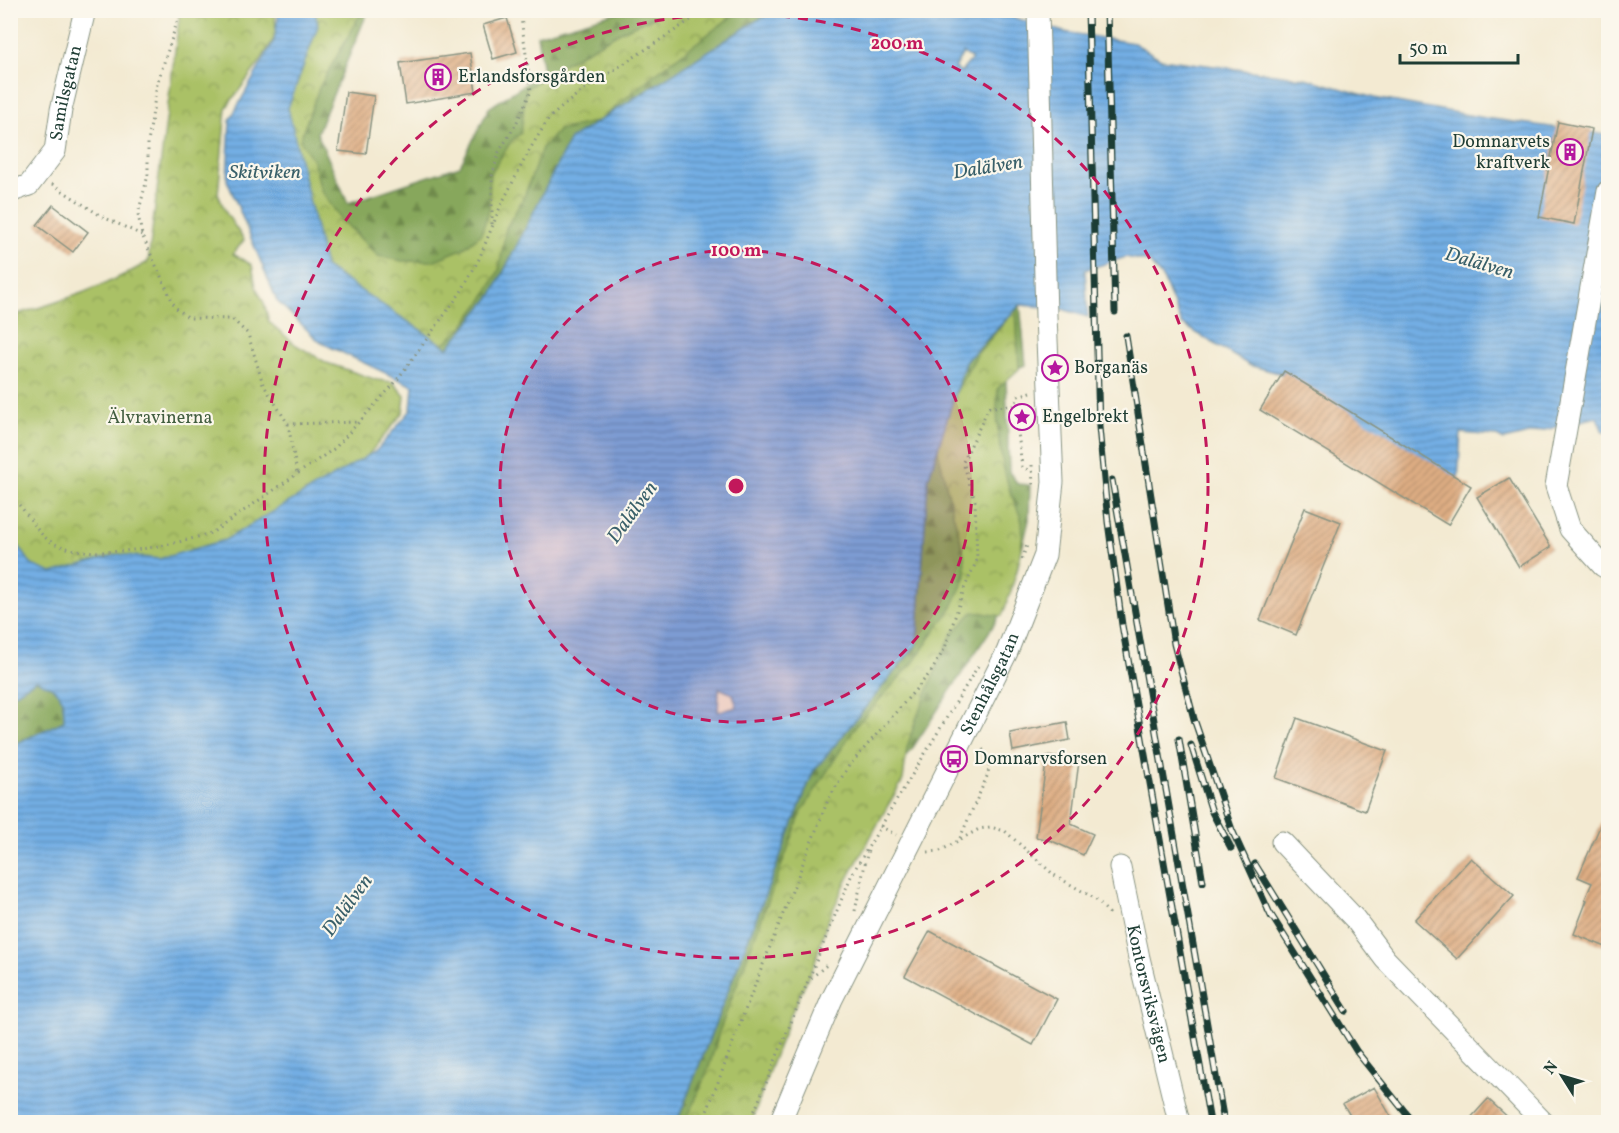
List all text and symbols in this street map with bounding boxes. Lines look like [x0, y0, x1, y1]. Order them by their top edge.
scale bar [1400, 27, 1518, 65]
text: 200 m [871, 32, 923, 57]
text: 50 m [1409, 37, 1448, 62]
street label: Samilsgatan [44, 42, 89, 143]
building icon: Erlandsforsgården [423, 62, 453, 92]
place label: Erlandsforsgården [458, 65, 606, 90]
place label: Domnarvets kraftverk [1452, 130, 1550, 176]
building icon: Domnarvets kraftverk [1555, 137, 1585, 167]
water label: Dalälven [951, 149, 1025, 187]
water label: Skitviken [229, 159, 301, 187]
text: 100 m [711, 239, 761, 264]
water label: Dalälven [1441, 241, 1517, 287]
place icon: Borganäs [1040, 353, 1070, 383]
place label: Borganäs [1074, 356, 1148, 381]
place icon: Engelbrekt [1007, 402, 1037, 432]
place label: Engelbrekt [1042, 405, 1129, 430]
park label: Älvravinerna [108, 406, 213, 431]
water label: Dalälven [601, 476, 665, 550]
centre of rings [726, 476, 746, 496]
street label: Stenhålsgatan [954, 629, 1026, 740]
bus stop icon: Domnarvsforsen [939, 744, 969, 774]
place label: Domnarvsforsen [974, 747, 1108, 772]
water label: Dalälven [316, 869, 380, 943]
street label: Kontorsviksvägen [1120, 922, 1177, 1066]
north arrow [1532, 1046, 1592, 1106]
text: N [1539, 1057, 1564, 1079]

